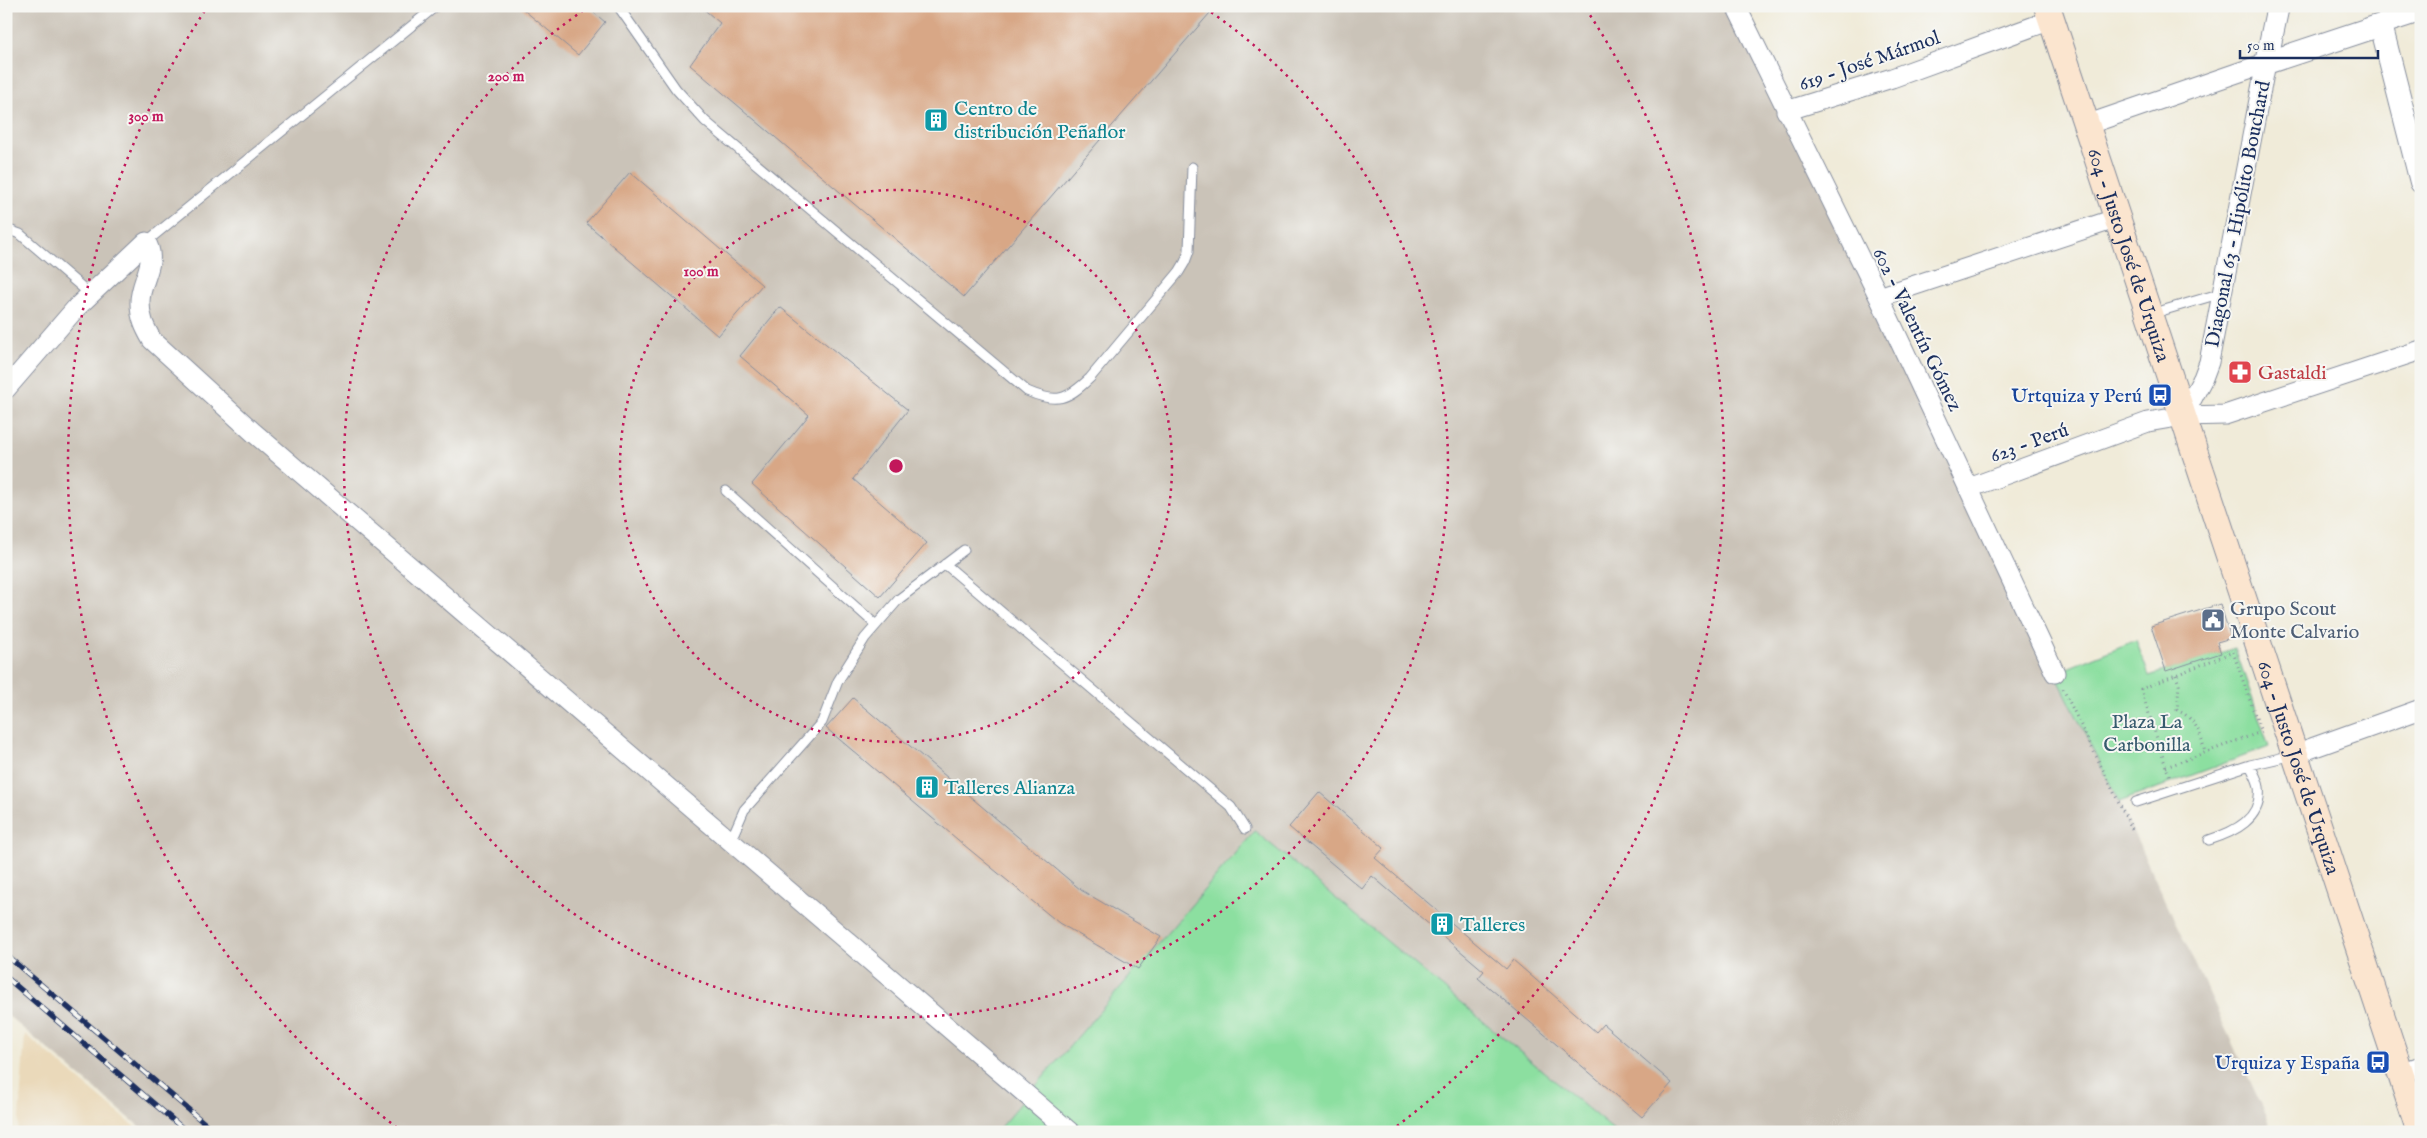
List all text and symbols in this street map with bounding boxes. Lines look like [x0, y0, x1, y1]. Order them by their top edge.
street label: 619 - José Mármol [1796, 25, 1944, 97]
scale bar [2240, 28, 2377, 60]
text: 50 m [2247, 36, 2275, 55]
text: 200 m [488, 67, 525, 86]
street label: Diagonal 63 - Hipólito Bouchard [2200, 78, 2277, 350]
place label: Centro de distribución Peñaflor [954, 97, 1126, 145]
text: 300 m [128, 107, 164, 126]
building icon: Centro de distribución Peñaflor [923, 107, 949, 133]
street label: 604 - Justo José de Urquiza [2081, 145, 2175, 366]
street label: 602 - Valentín Gómez [1866, 244, 1967, 416]
text: 100 m [683, 262, 719, 281]
pharmacy icon: Gastaldi [2227, 359, 2253, 385]
place label: Gastaldi [2258, 361, 2327, 386]
bus stop icon: Urtquiza y Perú [2147, 382, 2173, 408]
place label: Urtquiza y Perú [2011, 384, 2142, 409]
street label: 623 - Perú [1987, 418, 2072, 469]
centre of rings [887, 457, 905, 475]
place label: Grupo Scout Monte Calvario [2230, 597, 2360, 645]
public building icon: Grupo Scout Monte Calvario [2200, 607, 2226, 633]
street label: 604 - Justo José de Urquiza [2251, 658, 2345, 878]
park label: Plaza La Carbonilla [2103, 710, 2191, 758]
building icon: Talleres Alianza [914, 774, 940, 800]
place label: Talleres Alianza [944, 776, 1076, 801]
building icon: Talleres [1429, 911, 1455, 937]
place label: Talleres [1460, 913, 1525, 938]
bus stop icon: Urquiza y España [2365, 1049, 2391, 1075]
place label: Urquiza y España [2214, 1051, 2360, 1076]

